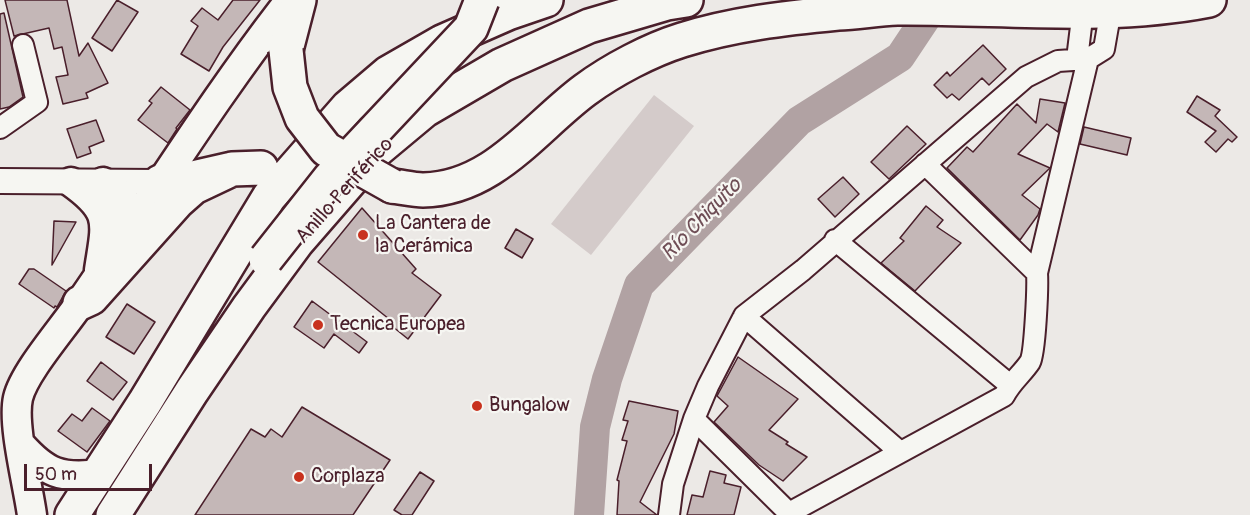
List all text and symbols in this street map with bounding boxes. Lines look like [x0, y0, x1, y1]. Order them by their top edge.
street label: Anillo Periférico [291, 133, 399, 249]
water label: Río Chiquito [657, 174, 747, 266]
place label: La Cantera de la Cerámica [375, 212, 491, 259]
marker: La Cantera de la Cerámica [356, 228, 370, 242]
place label: Tecnica Europea [330, 313, 465, 337]
marker: Tecnica Europea [311, 318, 325, 332]
place label: Bungalow [489, 394, 570, 418]
marker: Bungalow [470, 399, 484, 413]
scale bar [27, 452, 154, 490]
text: 50 m [35, 463, 77, 486]
place label: Corplaza [311, 465, 384, 489]
marker: Corplaza [292, 470, 306, 484]

